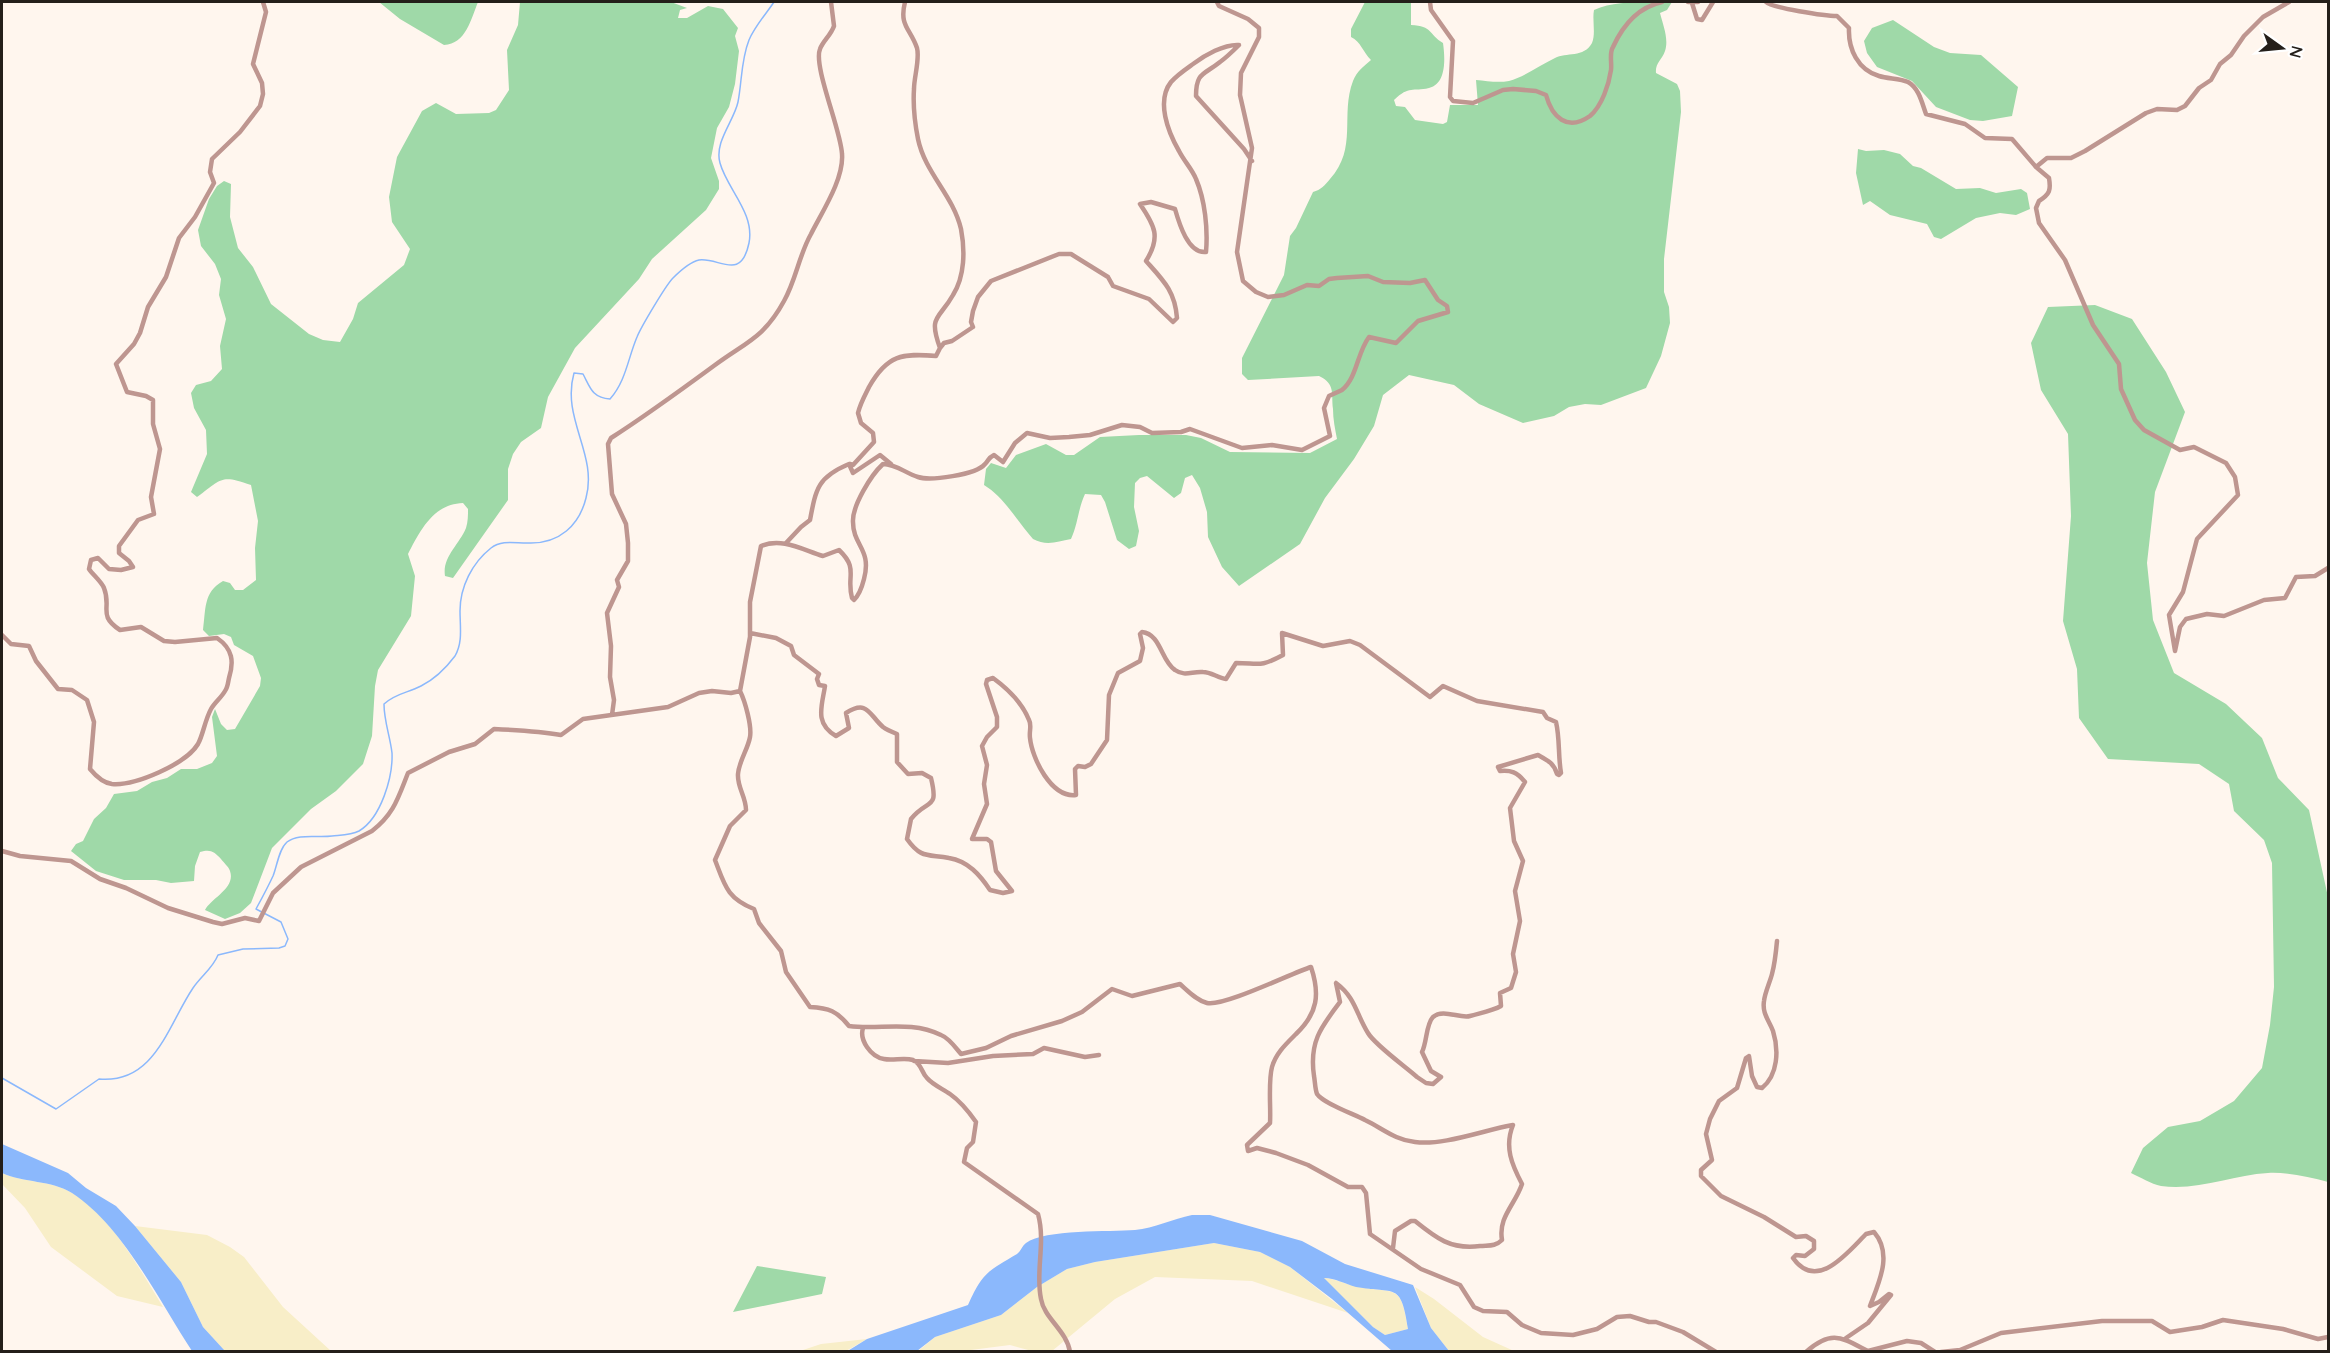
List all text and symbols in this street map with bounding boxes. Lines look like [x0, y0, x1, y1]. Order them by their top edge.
north arrow [2252, 18, 2312, 78]
text: N [2285, 44, 2308, 60]

